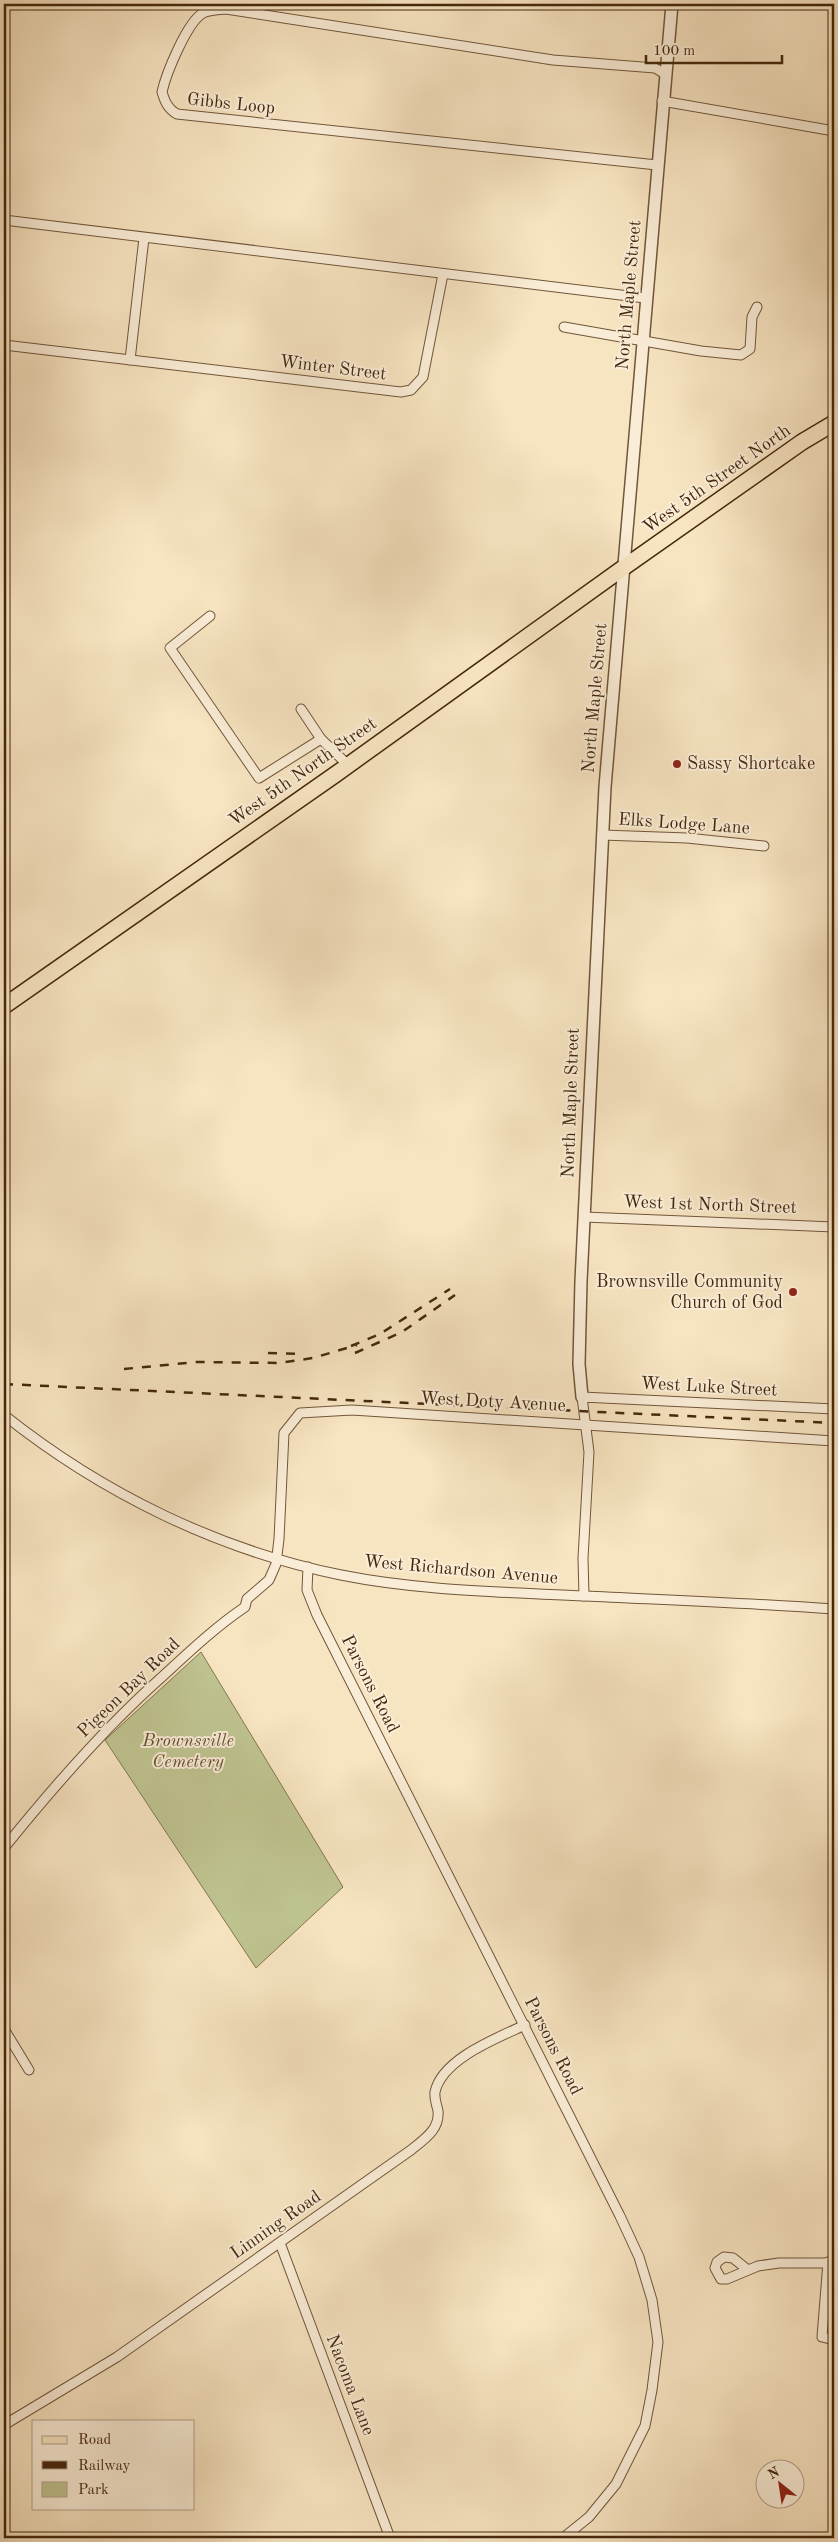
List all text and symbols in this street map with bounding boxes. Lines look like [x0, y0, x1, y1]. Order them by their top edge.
scale bar [646, 32, 782, 64]
text: 100 m [653, 44, 695, 59]
street label: Gibbs Loop [186, 90, 276, 118]
street label: North Maple Street [613, 219, 645, 371]
street label: Winter Street [278, 353, 388, 383]
street label: West 5th Street North [640, 421, 794, 537]
street label: North Maple Street [579, 622, 611, 774]
street label: West 5th North Street [226, 714, 380, 830]
place label: Sassy Shortcake [687, 755, 815, 773]
marker: Sassy Shortcake [671, 758, 683, 770]
street label: Elks Lodge Lane [618, 810, 750, 838]
street label: North Maple Street [559, 1027, 583, 1179]
street label: West 1st North Street [623, 1193, 797, 1217]
place label: Brownsville Community Church of God [596, 1273, 783, 1312]
marker: Brownsville Community Church of God [787, 1286, 799, 1298]
street label: West Luke Street [640, 1374, 778, 1400]
street label: West Doty Avenue [420, 1389, 566, 1415]
street label: West Richardson Avenue [363, 1553, 559, 1587]
street label: Parsons Road [338, 1632, 402, 1736]
street label: Pigeon Bay Road [74, 1635, 184, 1741]
park label: Brownsville Cemetery [141, 1732, 234, 1771]
street label: Parsons Road [521, 1994, 585, 2098]
street label: Linning Road [227, 2187, 325, 2263]
street label: Nacoma Lane [322, 2332, 378, 2438]
legend [32, 2420, 195, 2510]
text: Road [78, 2433, 112, 2448]
text: Railway [78, 2459, 131, 2474]
north arrow [756, 2460, 806, 2510]
text: N [766, 2465, 782, 2482]
text: Park [78, 2483, 109, 2498]

